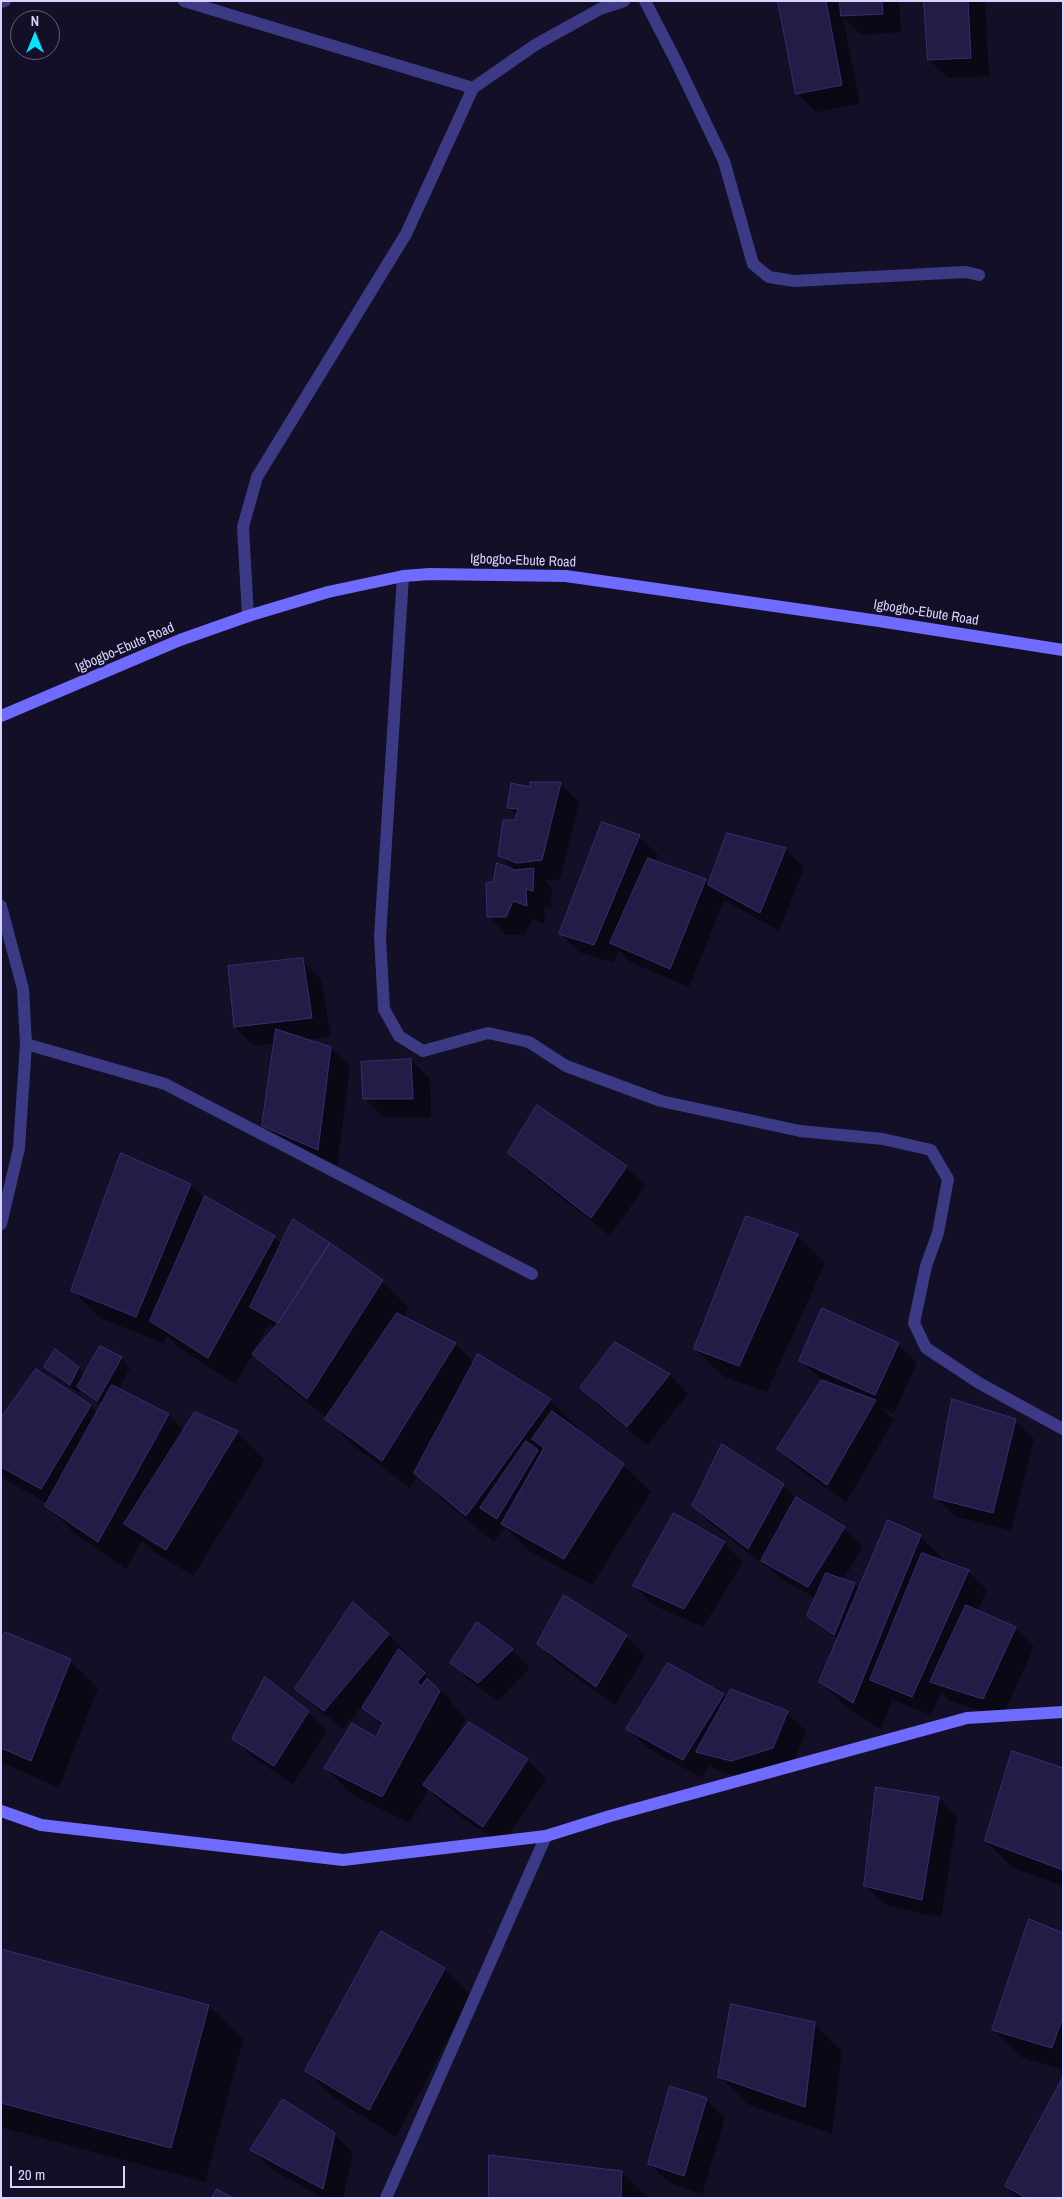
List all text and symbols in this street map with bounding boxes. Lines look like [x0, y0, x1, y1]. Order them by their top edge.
north arrow [10, 10, 60, 60]
text: N [31, 12, 39, 30]
street label: Igbogbo-Ebute Road [470, 551, 576, 571]
street label: Igbogbo-Ebute Road [872, 596, 980, 630]
street label: Igbogbo-Ebute Road [73, 620, 177, 676]
scale bar [12, 2156, 128, 2188]
text: 20 m [18, 2164, 45, 2185]

